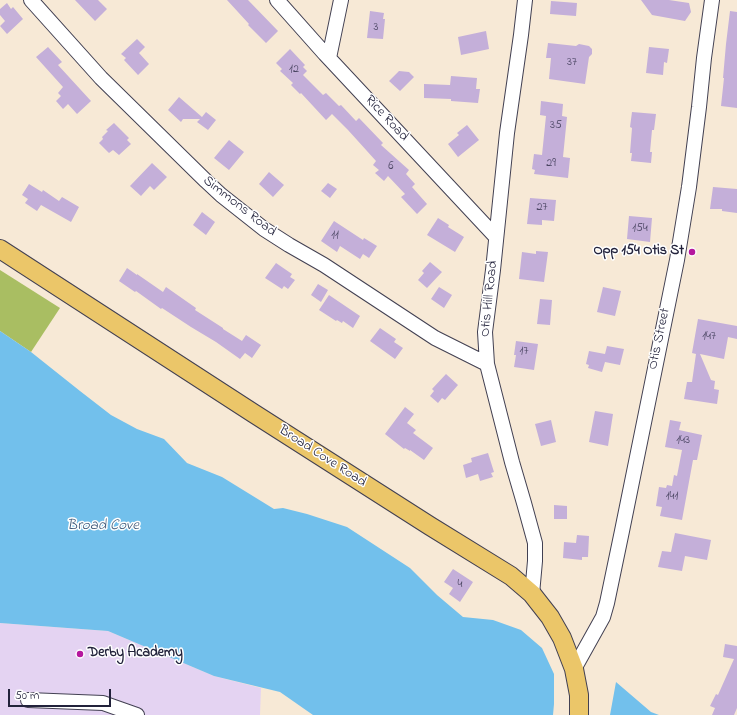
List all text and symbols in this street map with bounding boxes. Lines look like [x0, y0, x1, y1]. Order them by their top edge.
house number: 3 [374, 21, 378, 35]
house number: 37 [567, 56, 577, 70]
house number: 12 [289, 63, 299, 77]
street label: Rice Road [361, 93, 411, 145]
house number: 35 [550, 119, 562, 133]
house number: 29 [546, 157, 556, 171]
house number: 6 [388, 160, 394, 174]
street label: Simmons Road [199, 173, 279, 241]
house number: 27 [537, 201, 547, 215]
house number: 154 [632, 222, 648, 236]
house number: 11 [331, 229, 339, 243]
place label: Opp 154 Otis St [594, 244, 684, 260]
marker: Opp 154 Otis St [687, 247, 697, 257]
street label: Otis Hill Road [478, 260, 502, 338]
street label: Otis Street [645, 307, 675, 371]
house number: 147 [702, 330, 716, 344]
house number: 17 [520, 345, 528, 359]
street label: Broad Cove Road [275, 422, 369, 492]
house number: 143 [676, 434, 690, 448]
house number: 141 [666, 490, 678, 504]
water label: Broad Cove [67, 518, 139, 536]
house number: 4 [458, 578, 462, 592]
place label: Derby Academy [88, 646, 183, 662]
marker: Derby Academy [75, 649, 85, 659]
scale bar [10, 681, 113, 707]
text: 50 m [15, 687, 39, 705]

